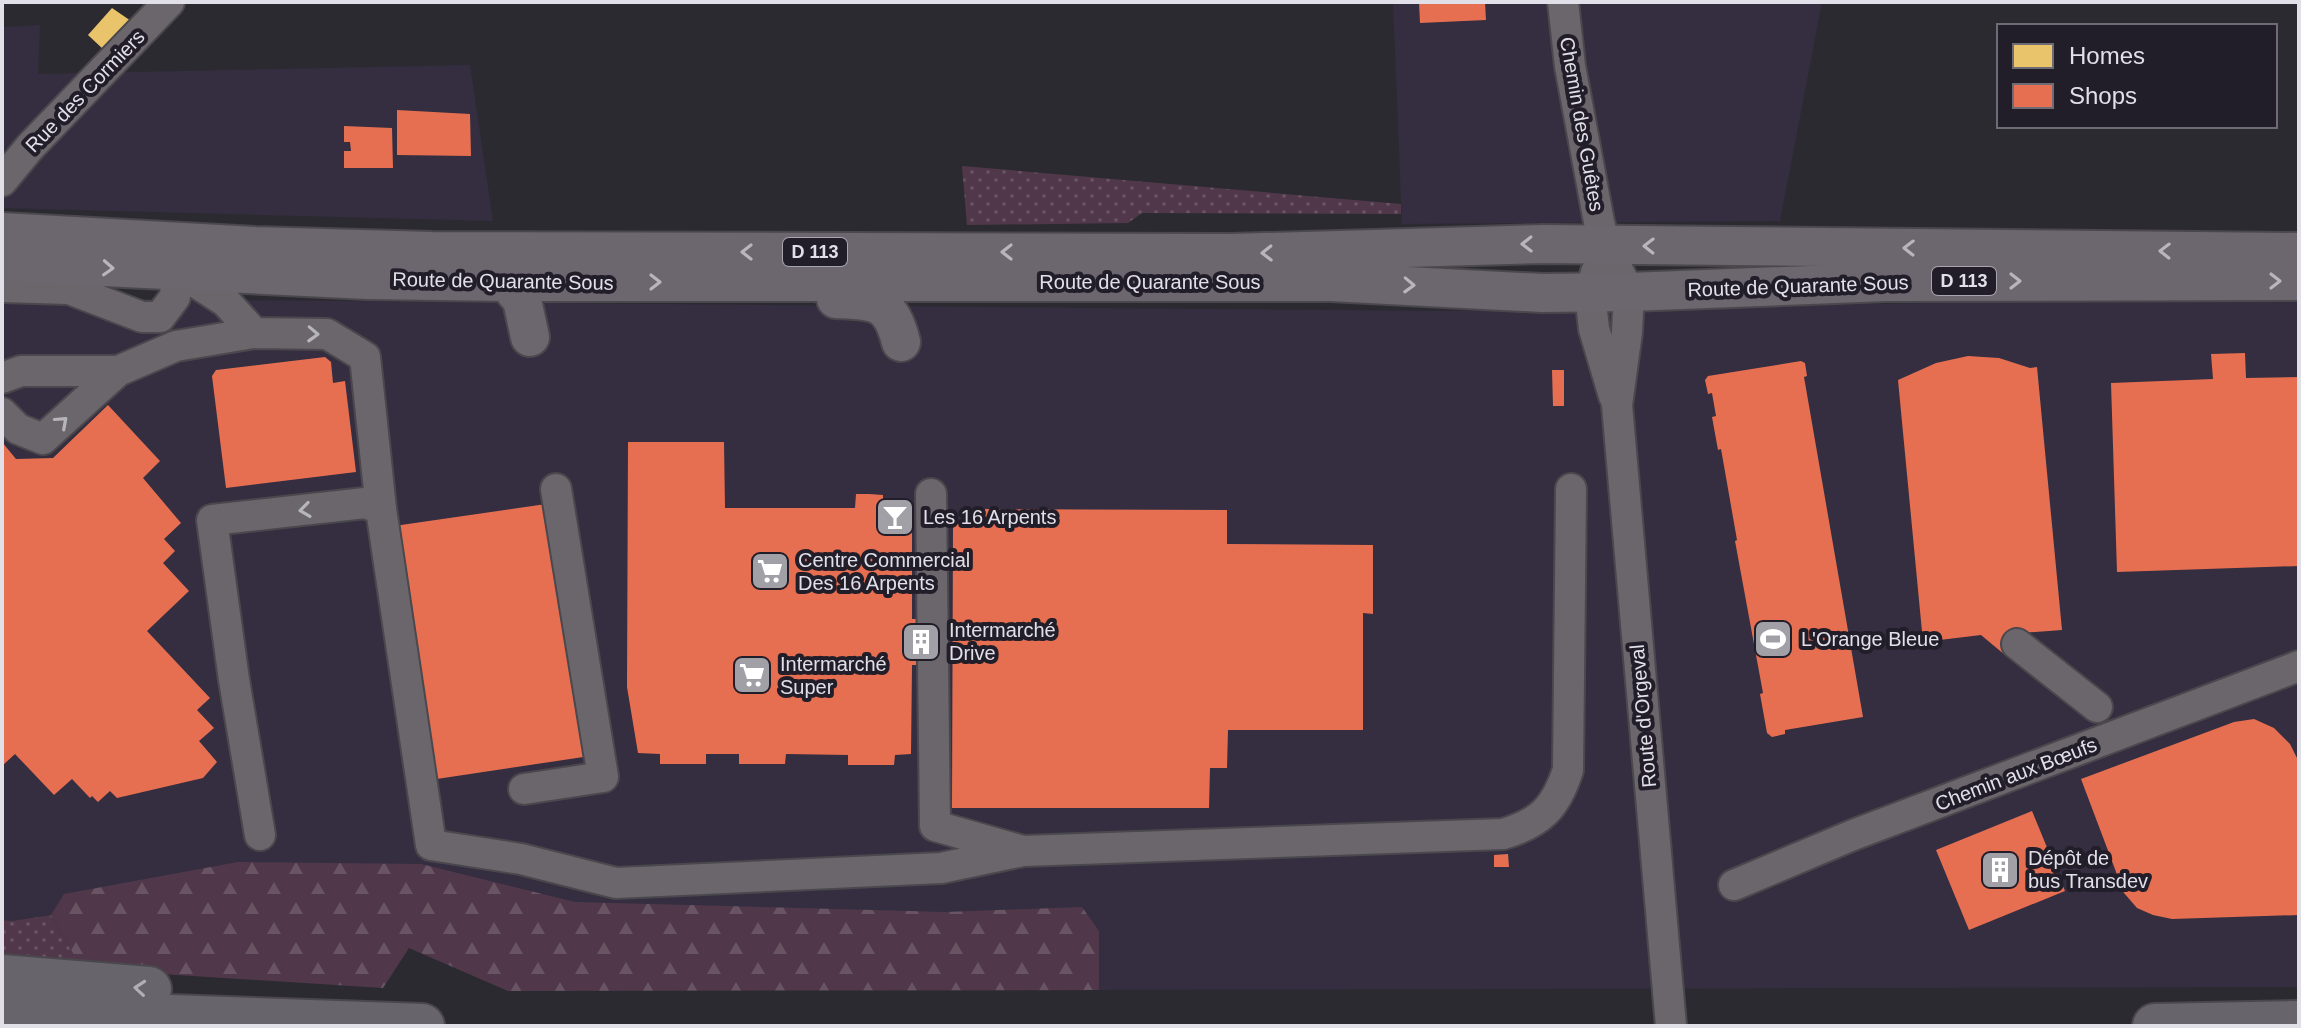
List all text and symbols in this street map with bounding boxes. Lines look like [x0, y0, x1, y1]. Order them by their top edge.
legend [1997, 24, 2277, 128]
street label: Rue des Cormiers [21, 25, 149, 157]
street label: Chemin des Guêtes [1556, 35, 1608, 213]
text: Homes [2069, 42, 2145, 69]
text: Shops [2069, 82, 2137, 109]
one-way arrow [1520, 236, 1533, 253]
one-way arrow [1642, 237, 1655, 255]
road number: D 113 [783, 238, 847, 266]
one-way arrow [1902, 240, 1915, 257]
one-way arrow [2158, 242, 2171, 260]
one-way arrow [740, 243, 753, 261]
one-way arrow [1000, 244, 1013, 261]
one-way arrow [1260, 244, 1273, 262]
one-way arrow [102, 259, 115, 276]
road number: D 113 [1932, 267, 1996, 295]
street label: Route de Quarante Sous [392, 268, 614, 294]
street label: Route de Quarante Sous [1039, 271, 1261, 293]
street label: Route de Quarante Sous [1687, 271, 1909, 301]
one-way arrow [2009, 272, 2022, 290]
one-way arrow [2269, 272, 2282, 290]
one-way arrow [649, 273, 662, 291]
one-way arrow [1403, 277, 1416, 294]
one-way arrow [307, 325, 320, 342]
one-way arrow [53, 416, 67, 431]
bar icon: Les 16 Arpents [874, 496, 916, 538]
one-way arrow [298, 501, 312, 518]
place label: Les 16 Arpents [923, 506, 1056, 528]
place label: Centre Commercial Des 16 Arpents [798, 549, 970, 594]
supermarket icon: Centre Commercial Des 16 Arpents [749, 550, 791, 592]
sports icon: L'Orange Bleue [1752, 618, 1794, 660]
place label: Intermarché Drive [949, 619, 1056, 664]
building icon: Intermarché Drive [900, 621, 942, 663]
place label: L'Orange Bleue [1801, 628, 1939, 650]
street label: Route d'Orgeval [1626, 643, 1660, 789]
place label: Intermarché Super [780, 653, 887, 698]
supermarket icon: Intermarché Super [731, 654, 773, 696]
street label: Chemin aux Bœufs [1932, 733, 2100, 815]
place label: Dépôt de bus Transdev [2028, 847, 2148, 892]
building icon: Dépôt de bus Transdev [1979, 849, 2021, 891]
one-way arrow [133, 980, 146, 997]

